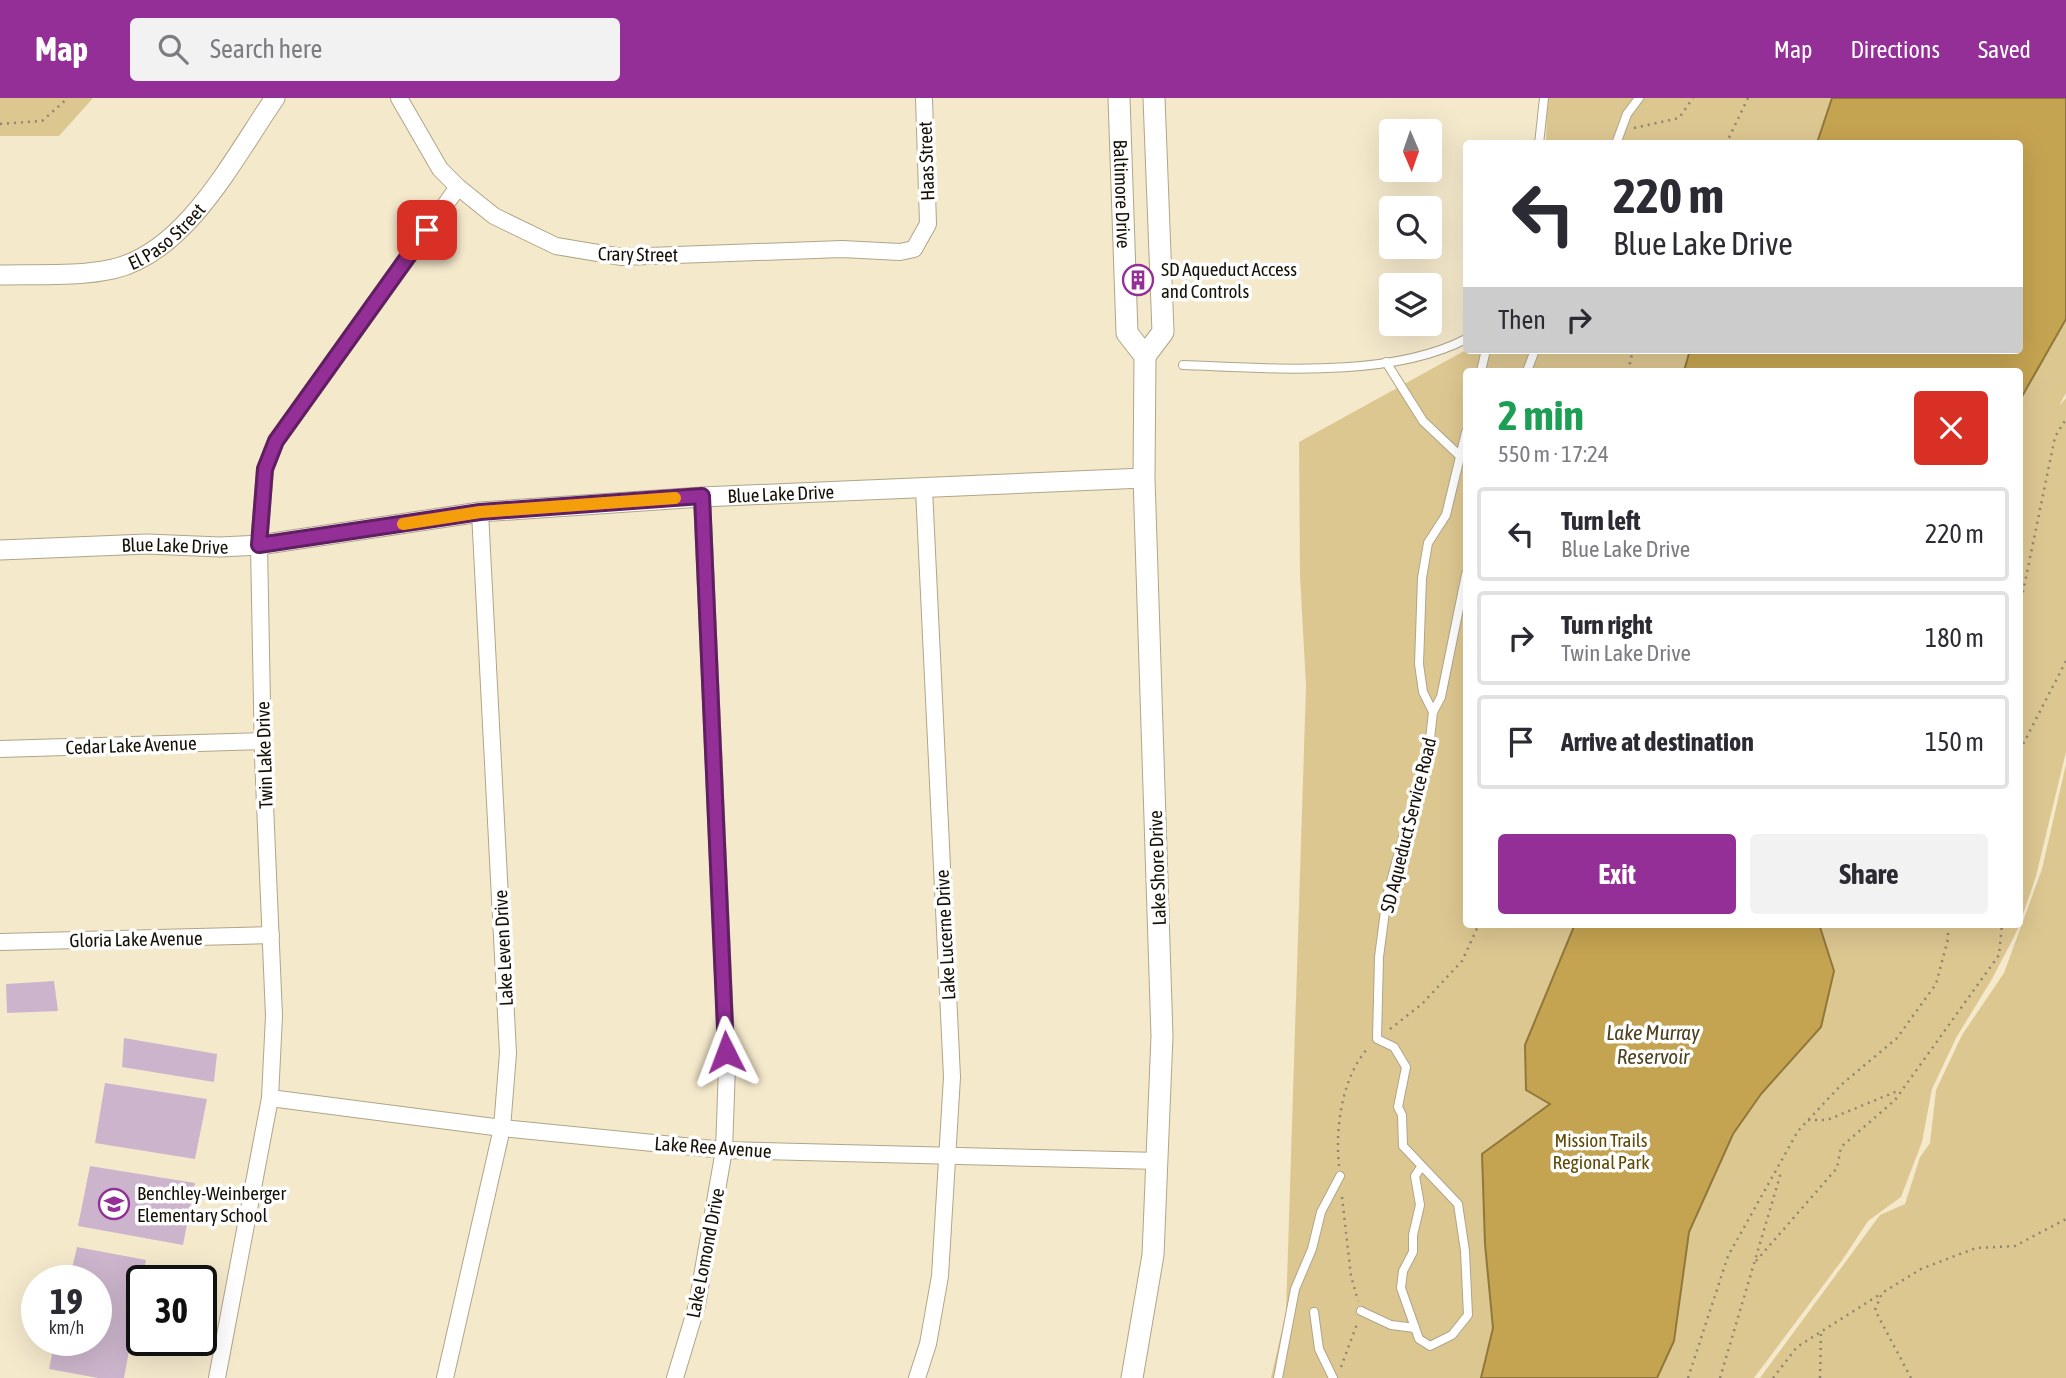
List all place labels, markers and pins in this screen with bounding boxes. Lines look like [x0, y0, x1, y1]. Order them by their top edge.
pin [397, 200, 457, 260]
place label: SD Aqueduct Access and Controls [1161, 258, 1297, 302]
building icon: SD Aqueduct Access and Controls [1121, 263, 1155, 297]
place label: Benchley-Weinberger Elementary School [137, 1182, 286, 1226]
school or university icon: Benchley-Weinberger Elementary School [97, 1187, 131, 1221]

